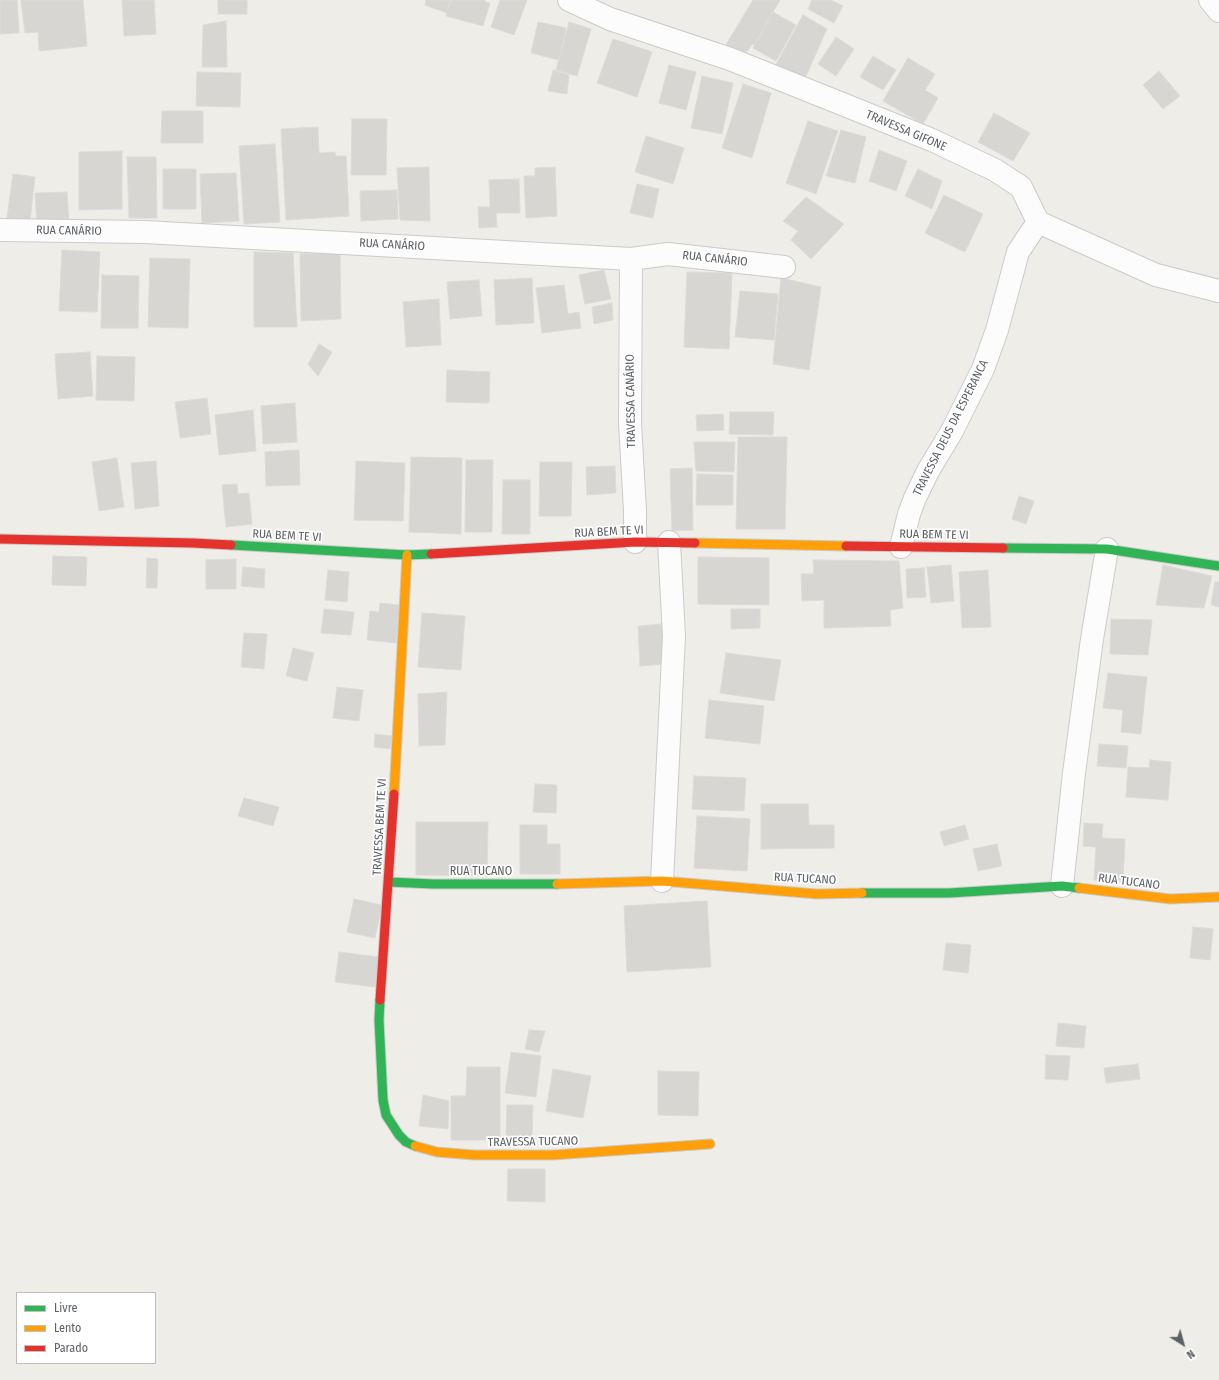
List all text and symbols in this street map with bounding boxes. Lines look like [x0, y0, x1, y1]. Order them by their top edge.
street label: TRAVESSA GIFONE [864, 108, 948, 154]
street label: RUA CANÁRIO [36, 223, 102, 239]
street label: RUA CANÁRIO [359, 236, 425, 254]
street label: RUA CANÁRIO [682, 248, 748, 270]
street label: TRAVESSA CANÁRIO [623, 354, 639, 448]
street label: TRAVESSA DEUS DA ESPERANCA [910, 357, 992, 499]
street label: RUA BEM TE VI [574, 523, 644, 541]
street label: RUA BEM TE VI [252, 527, 322, 545]
street label: RUA BEM TE VI [899, 527, 969, 543]
street label: TRAVESSA BEM TE VI [370, 778, 390, 876]
street label: RUA TUCANO [450, 865, 512, 879]
street label: RUA TUCANO [773, 870, 837, 888]
street label: RUA TUCANO [1097, 871, 1161, 893]
street label: TRAVESSA TUCANO [488, 1134, 578, 1150]
legend [16, 1292, 156, 1364]
text: Livre [54, 1301, 77, 1315]
text: Lento [54, 1321, 81, 1335]
north arrow [1163, 1324, 1203, 1364]
text: Parado [54, 1341, 88, 1355]
text: N [1184, 1347, 1197, 1361]

